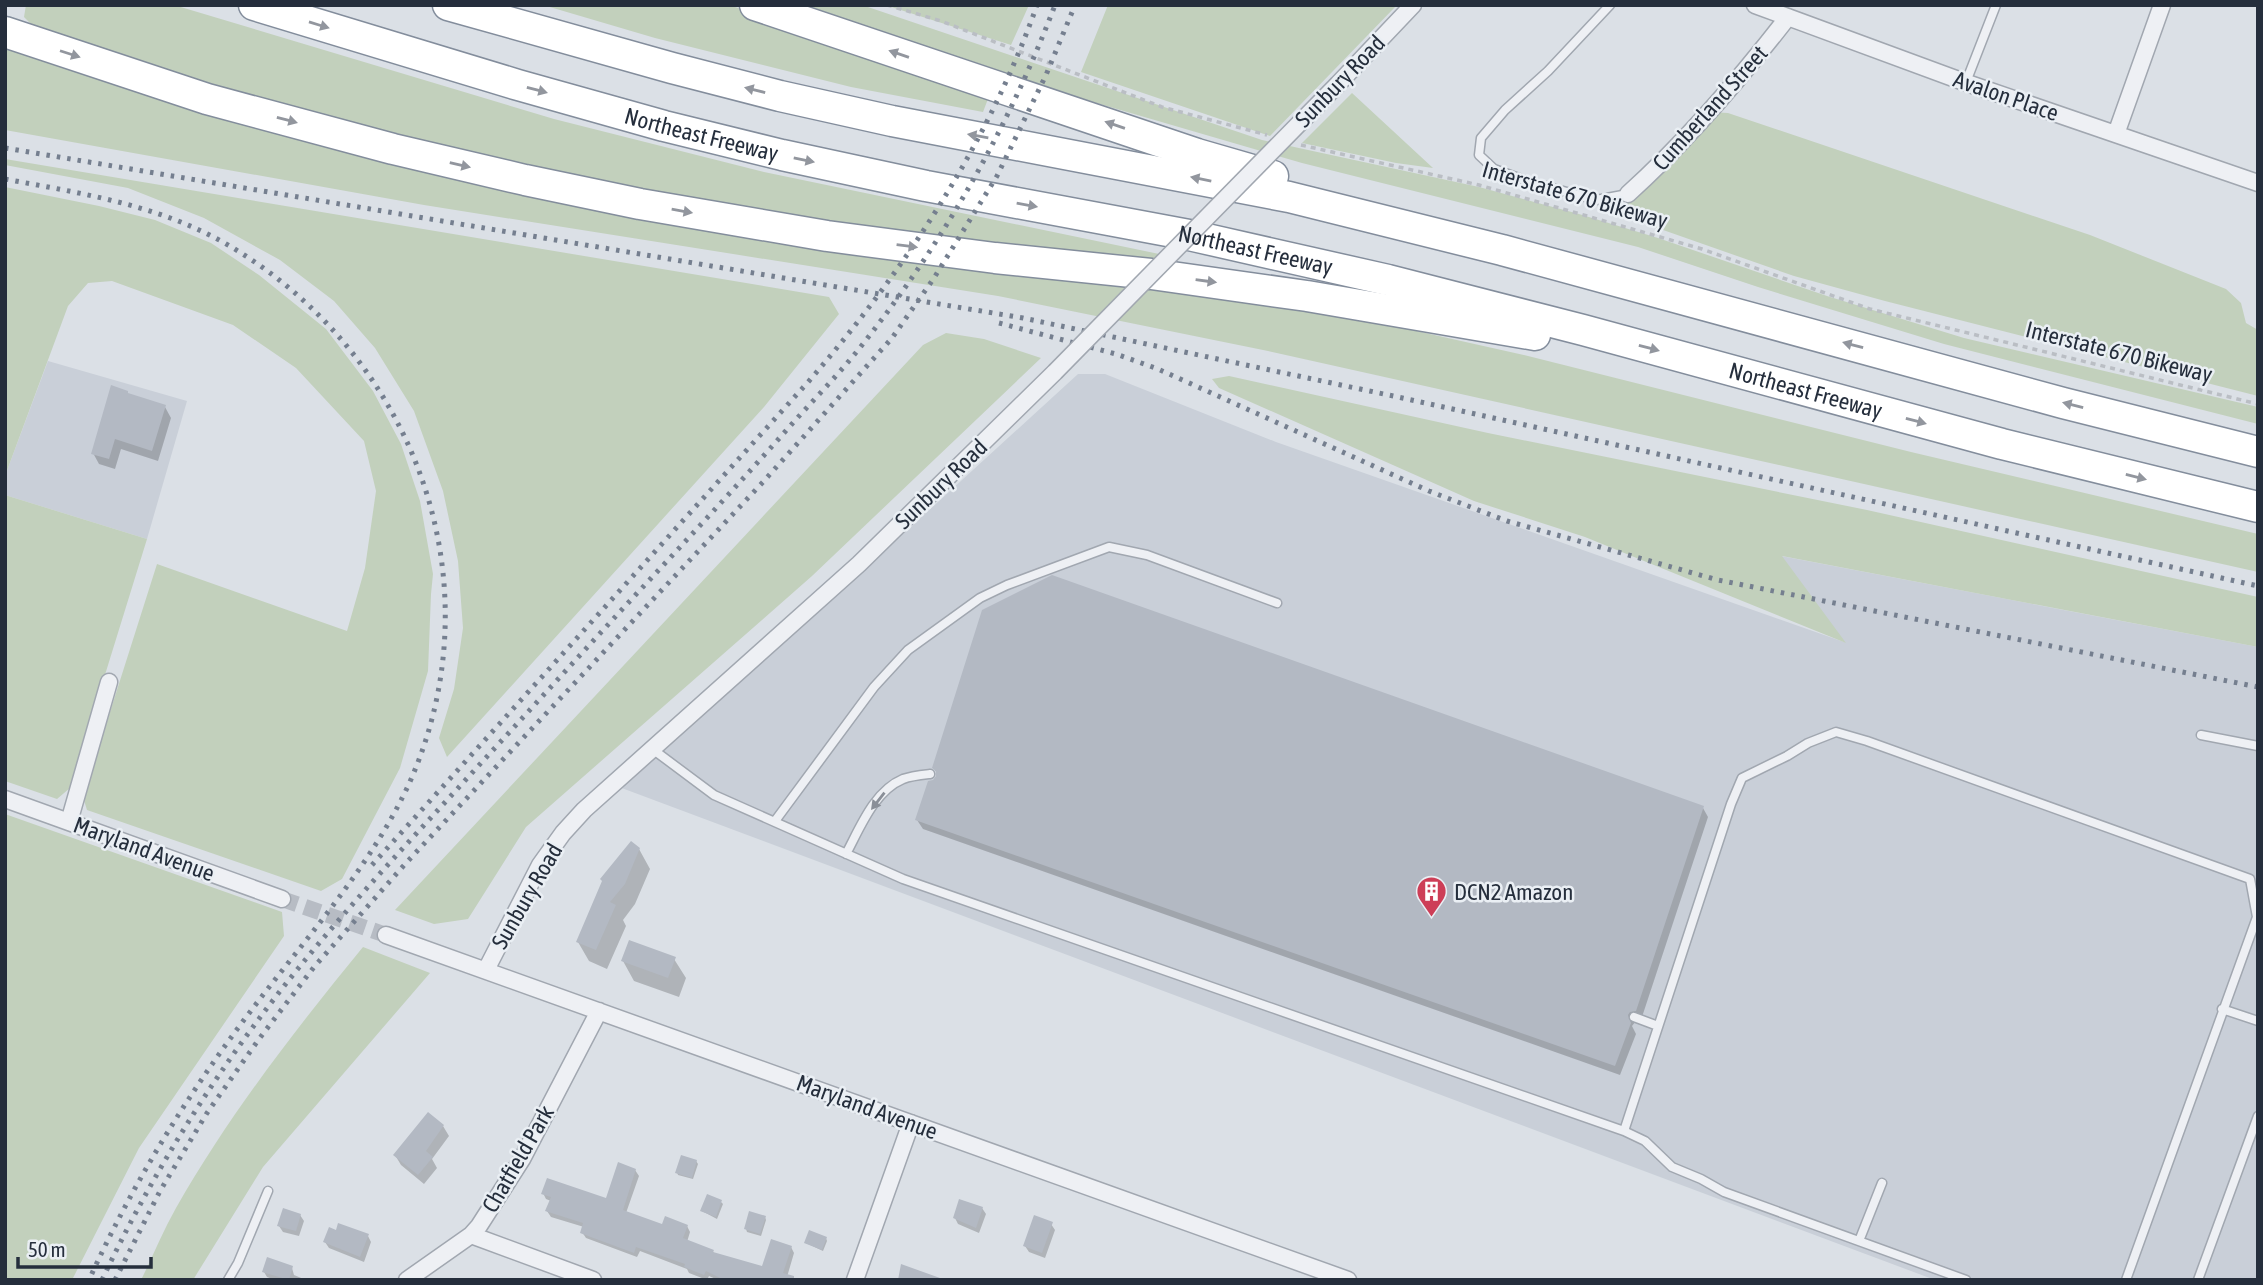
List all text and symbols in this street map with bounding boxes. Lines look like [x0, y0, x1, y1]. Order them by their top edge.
one-way arrow [309, 21, 330, 31]
street label: Sunbury Road [1290, 30, 1390, 132]
street label: Cumberland Street [1647, 40, 1773, 176]
one-way arrow [888, 48, 909, 59]
one-way arrow [60, 49, 81, 59]
street label: Avalon Place [1950, 66, 2062, 126]
one-way arrow [744, 84, 766, 95]
one-way arrow [527, 86, 548, 96]
street label: Northeast Freeway [622, 103, 781, 167]
one-way arrow [277, 115, 299, 126]
one-way arrow [1104, 119, 1125, 130]
one-way arrow [967, 130, 989, 141]
one-way arrow [793, 154, 815, 165]
street label: Interstate 670 Bikeway [1479, 156, 1671, 234]
one-way arrow [449, 160, 471, 171]
one-way arrow [1190, 174, 1212, 185]
one-way arrow [1017, 199, 1039, 210]
one-way arrow [672, 206, 694, 217]
street label: Northeast Freeway [1176, 220, 1335, 280]
one-way arrow [896, 241, 918, 252]
one-way arrow [1195, 276, 1217, 287]
street label: Interstate 670 Bikeway [2023, 316, 2215, 388]
one-way arrow [1842, 340, 1863, 350]
one-way arrow [1638, 343, 1660, 354]
street label: Northeast Freeway [1726, 357, 1885, 424]
one-way arrow [2062, 399, 2084, 410]
one-way arrow [1905, 416, 1927, 427]
street label: Sunbury Road [890, 434, 992, 534]
one-way arrow [2125, 472, 2147, 483]
one-way arrow [871, 792, 885, 810]
street label: Maryland Avenue [70, 811, 218, 887]
street label: Sunbury Road [486, 839, 568, 953]
building icon: DCN2 Amazon [1414, 875, 1448, 919]
place label: DCN2 Amazon [1454, 879, 1573, 905]
street label: Maryland Avenue [793, 1069, 941, 1145]
street label: Chatfield Park [477, 1101, 559, 1217]
scale bar [18, 1226, 150, 1270]
text: 50 m [28, 1237, 66, 1261]

